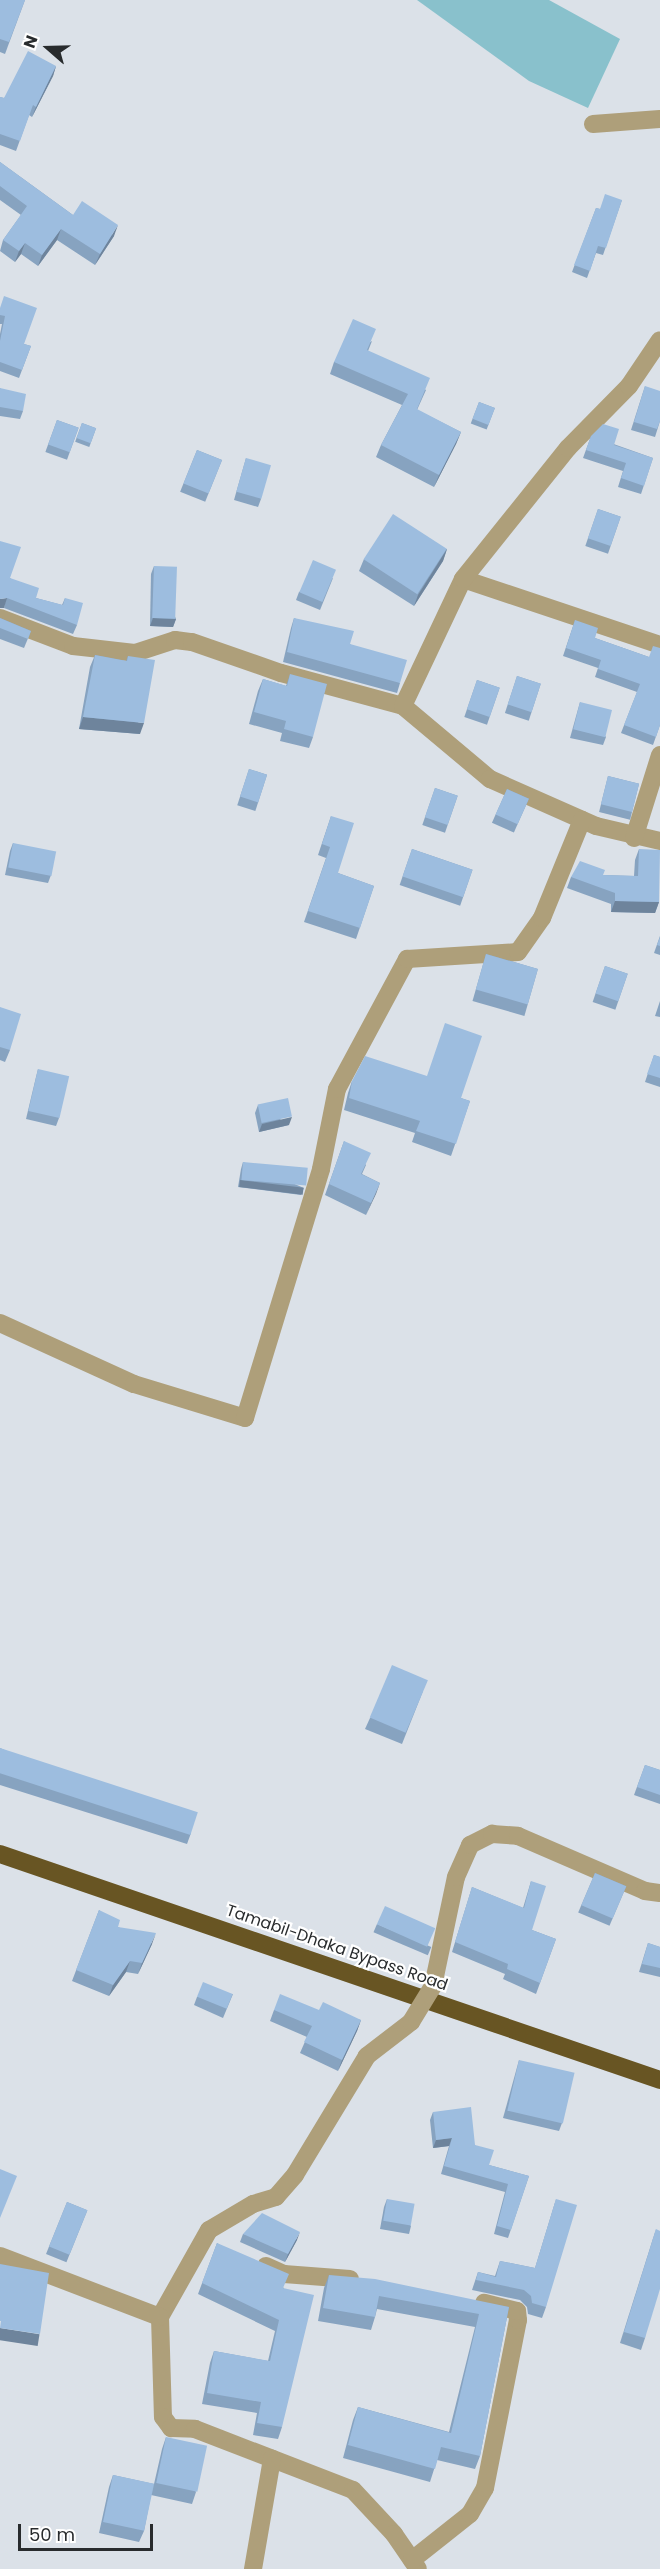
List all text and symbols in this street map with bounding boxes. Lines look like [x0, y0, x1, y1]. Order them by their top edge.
north arrow [18, 18, 78, 78]
text: N [18, 32, 43, 51]
street label: Tamabil-Dhaka Bypass Road [224, 1901, 450, 1995]
scale bar [21, 2512, 156, 2550]
text: 50 m [29, 2522, 75, 2547]

